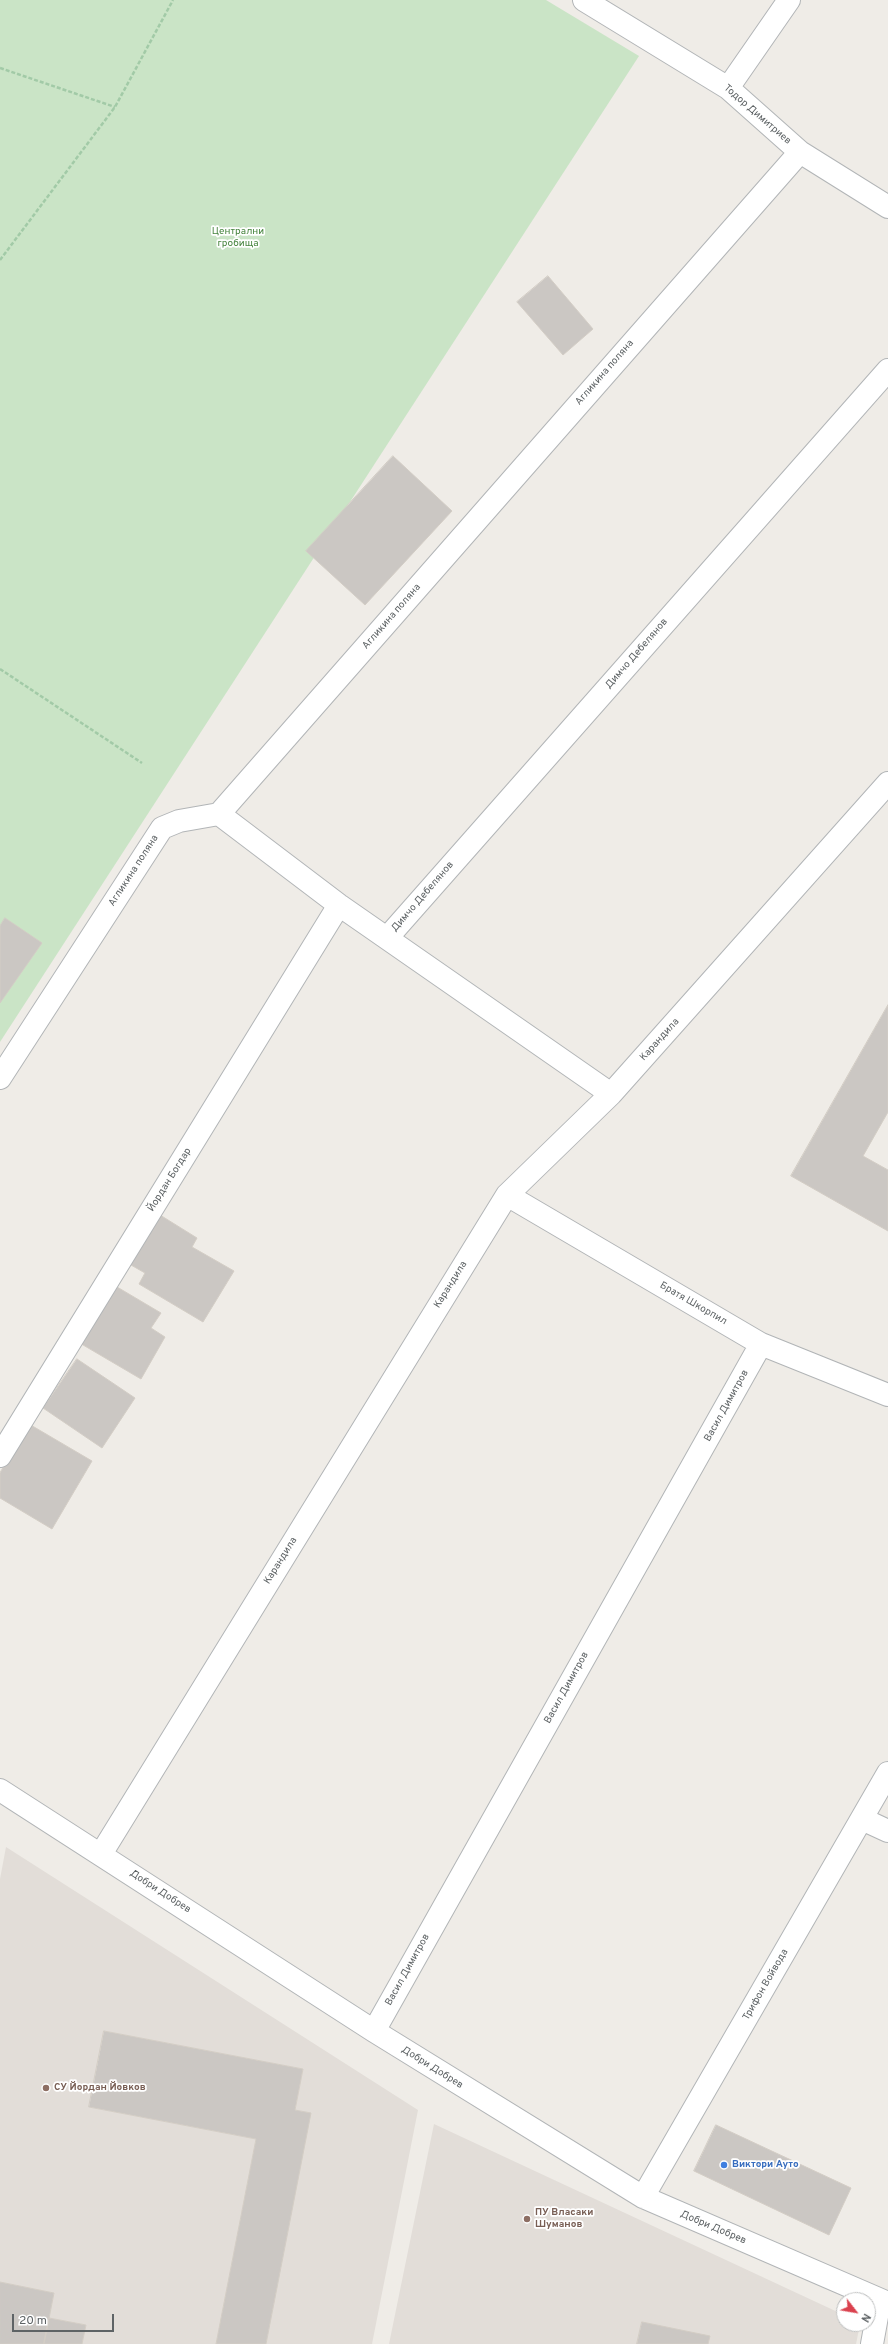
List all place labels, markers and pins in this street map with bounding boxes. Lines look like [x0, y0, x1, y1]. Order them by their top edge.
place label: СУ Йордан Йовков [54, 2082, 146, 2094]
marker: СУ Йордан Йовков [41, 2083, 51, 2093]
place label: Виктори Ауто [732, 2159, 799, 2171]
marker: Виктори Ауто [719, 2160, 729, 2170]
place label: ПУ Власаки Шуманов [535, 2207, 593, 2230]
marker: ПУ Власаки Шуманов [522, 2214, 532, 2224]

